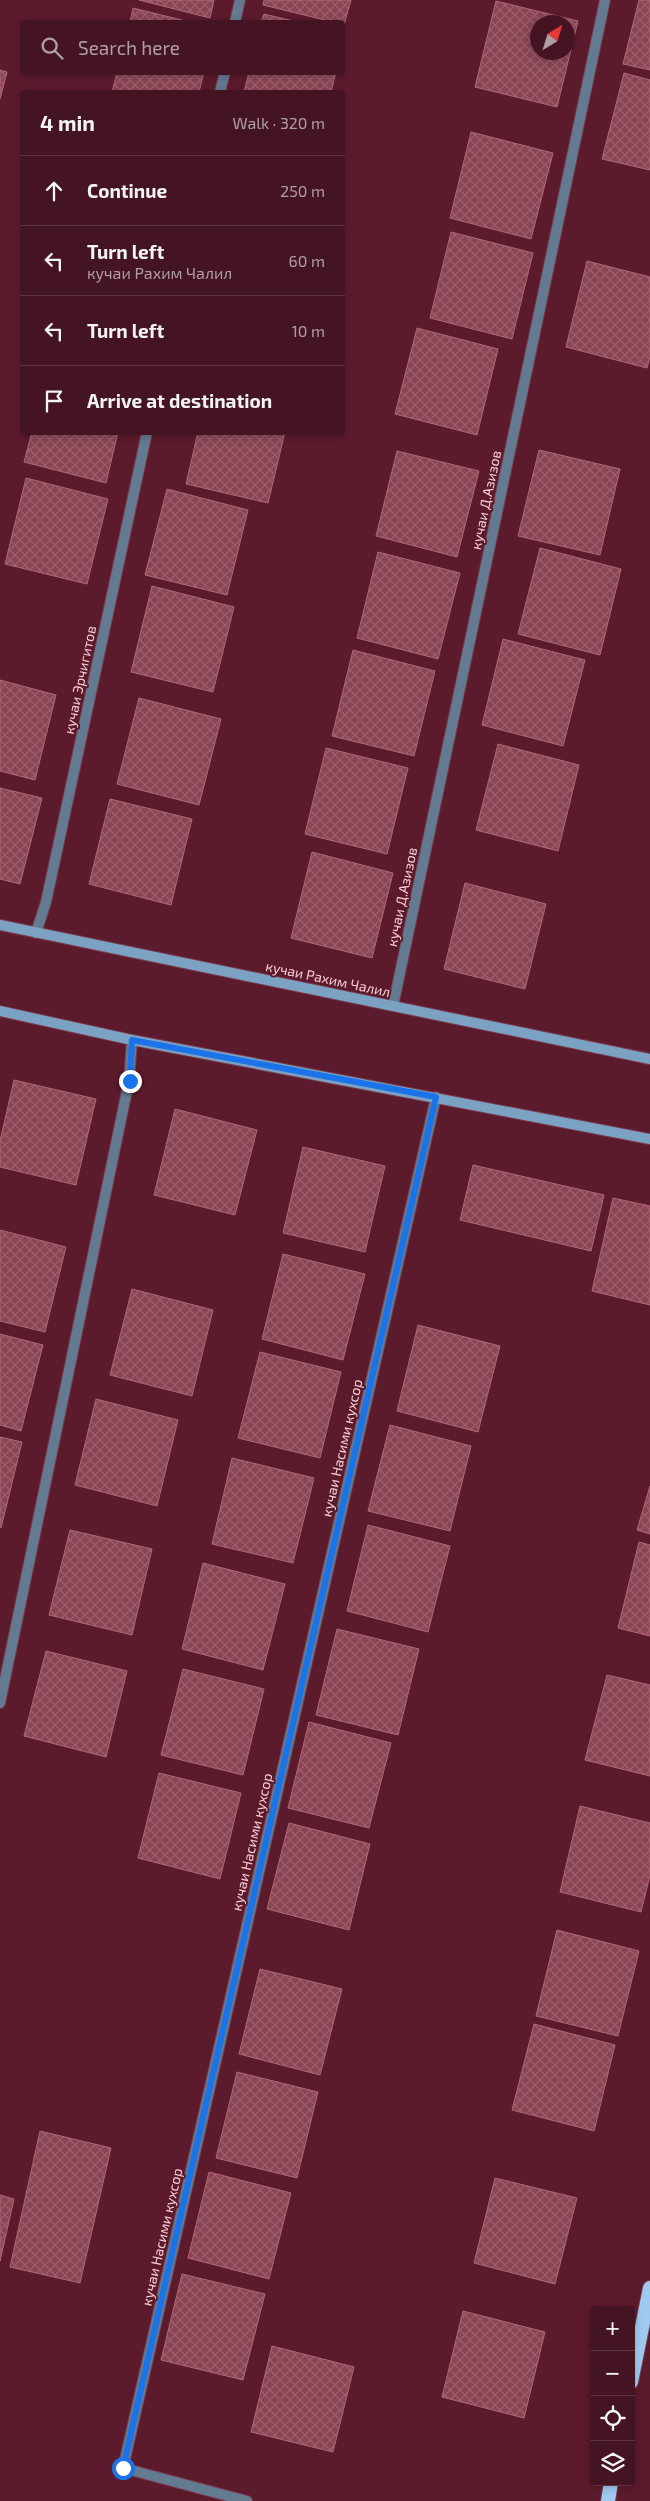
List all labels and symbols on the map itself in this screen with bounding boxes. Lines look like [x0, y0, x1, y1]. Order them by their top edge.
north arrow [530, 15, 575, 60]
street label: кучаи Д.Азизов [467, 449, 504, 551]
street label: кучаи Эрчигитов [60, 624, 99, 736]
street label: кучаи Д.Азизов [383, 846, 420, 948]
street label: кучаи Рахим Чалил [264, 957, 392, 1000]
route end [119, 1070, 142, 1093]
street label: кучаи Насими кухсор [317, 1377, 366, 1518]
street label: кучаи Насими кухсор [227, 1771, 276, 1912]
street label: кучаи Насими кухсор [137, 2166, 186, 2307]
route start [112, 2457, 135, 2480]

